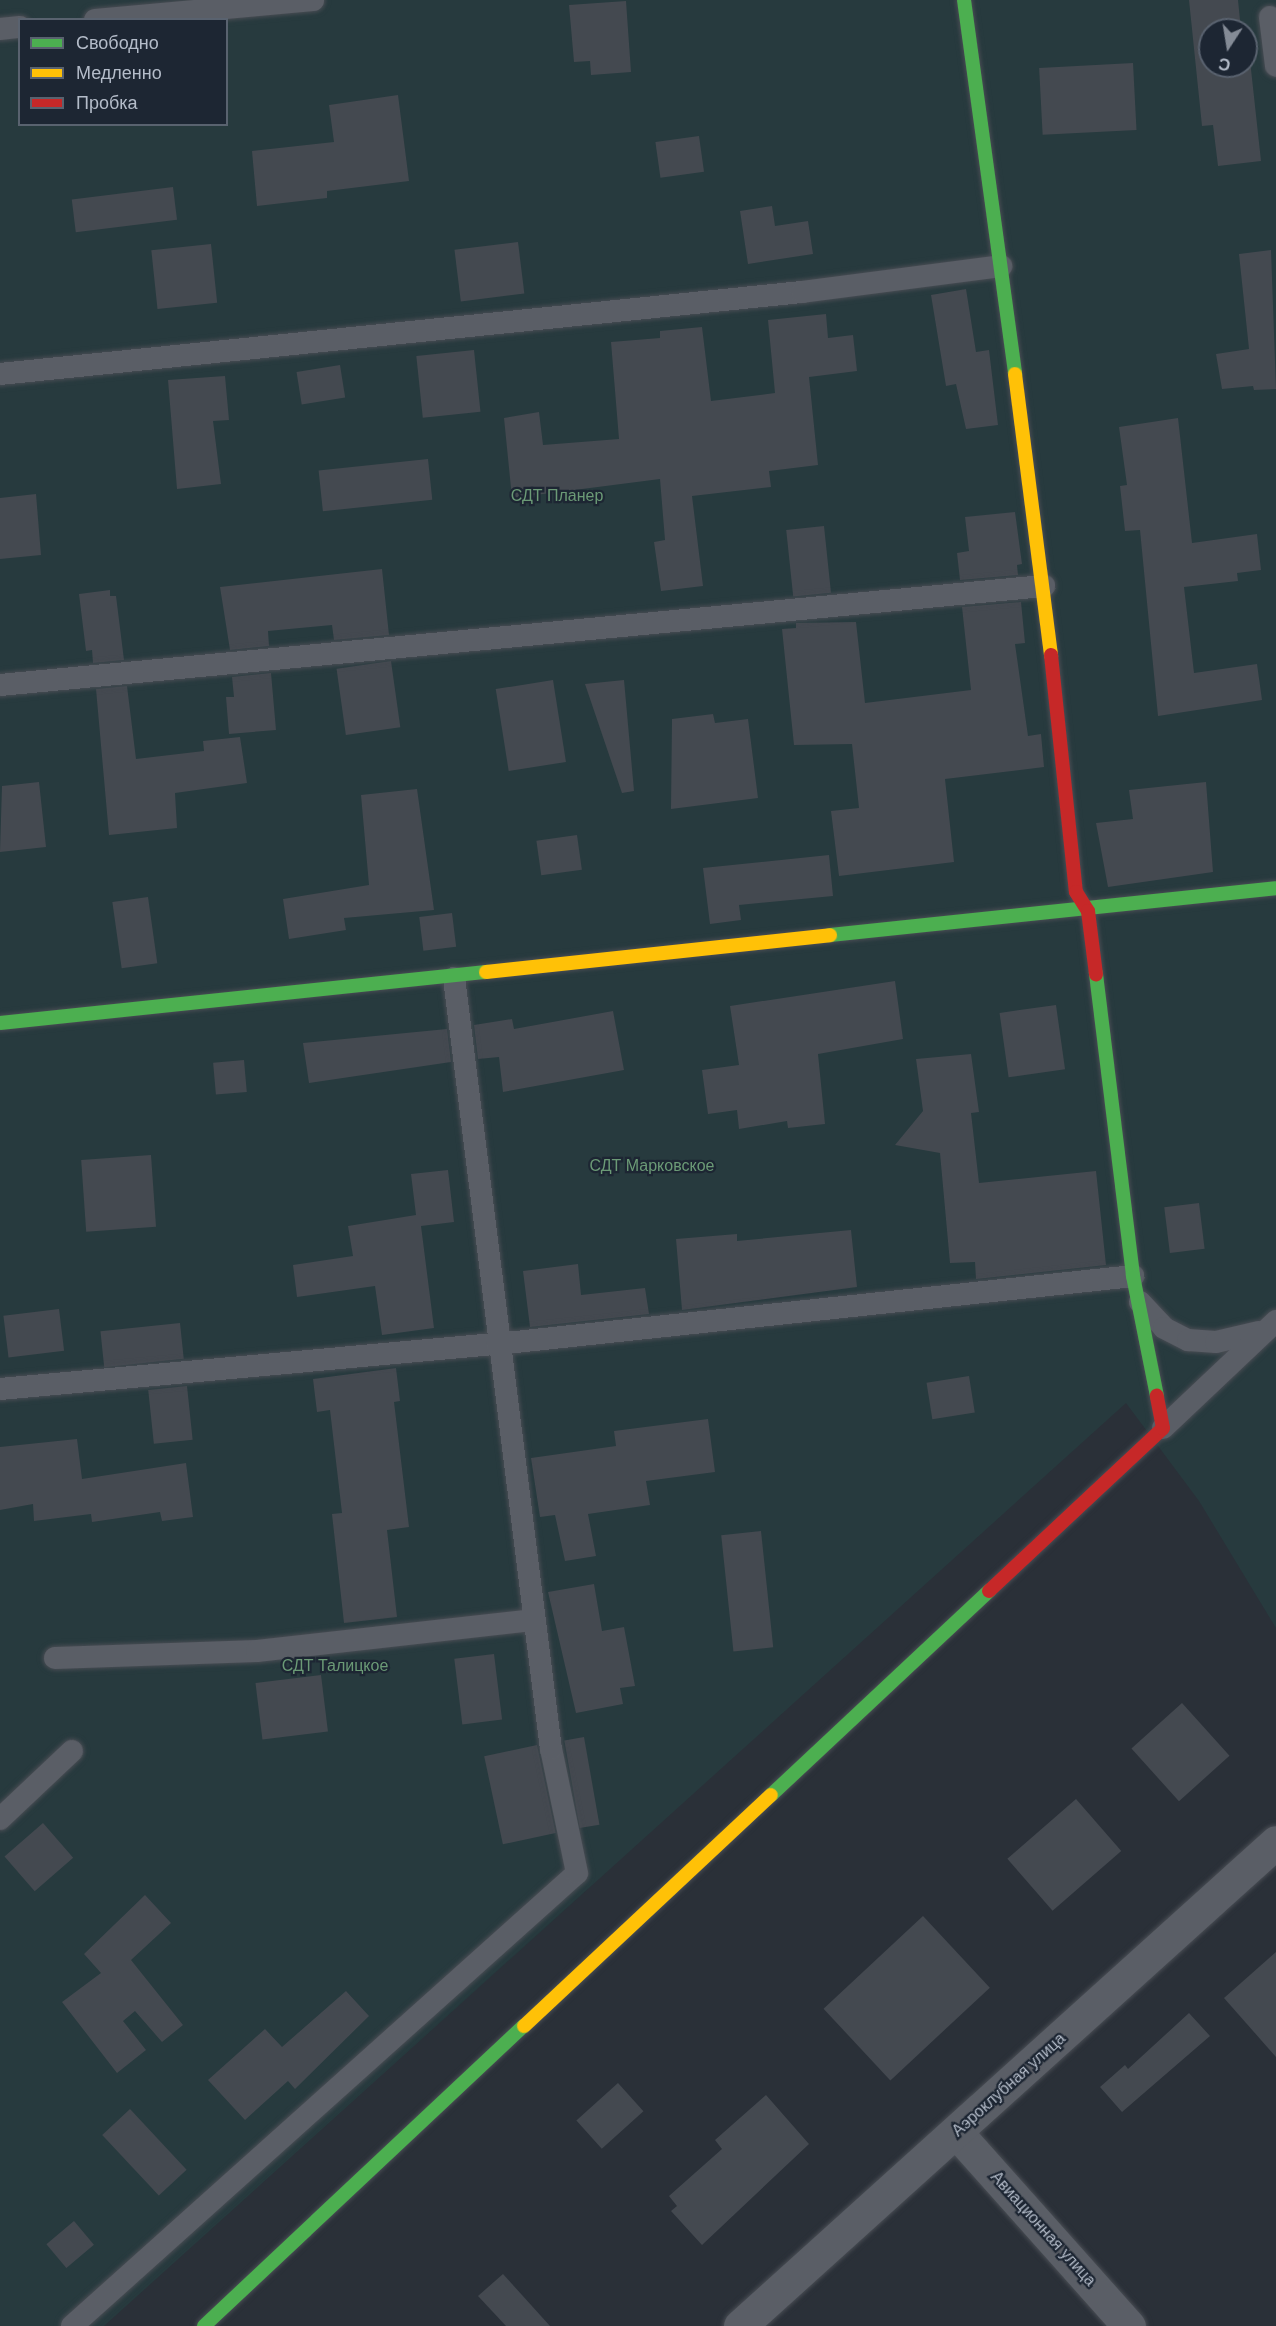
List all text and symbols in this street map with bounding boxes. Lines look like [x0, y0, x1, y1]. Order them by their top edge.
legend [18, 18, 228, 126]
north arrow [1198, 18, 1258, 78]
text: Свободно [76, 33, 159, 53]
text: С [1217, 55, 1232, 74]
text: Медленно [76, 63, 162, 83]
text: Пробка [76, 93, 138, 113]
park label: СДТ Планер [511, 486, 603, 506]
park label: СДТ Марковское [590, 1156, 714, 1176]
park label: СДТ Талицкое [282, 1656, 388, 1676]
street label: Аэроклубная улица [948, 2029, 1070, 2141]
street label: Авиационная улица [986, 2168, 1100, 2290]

